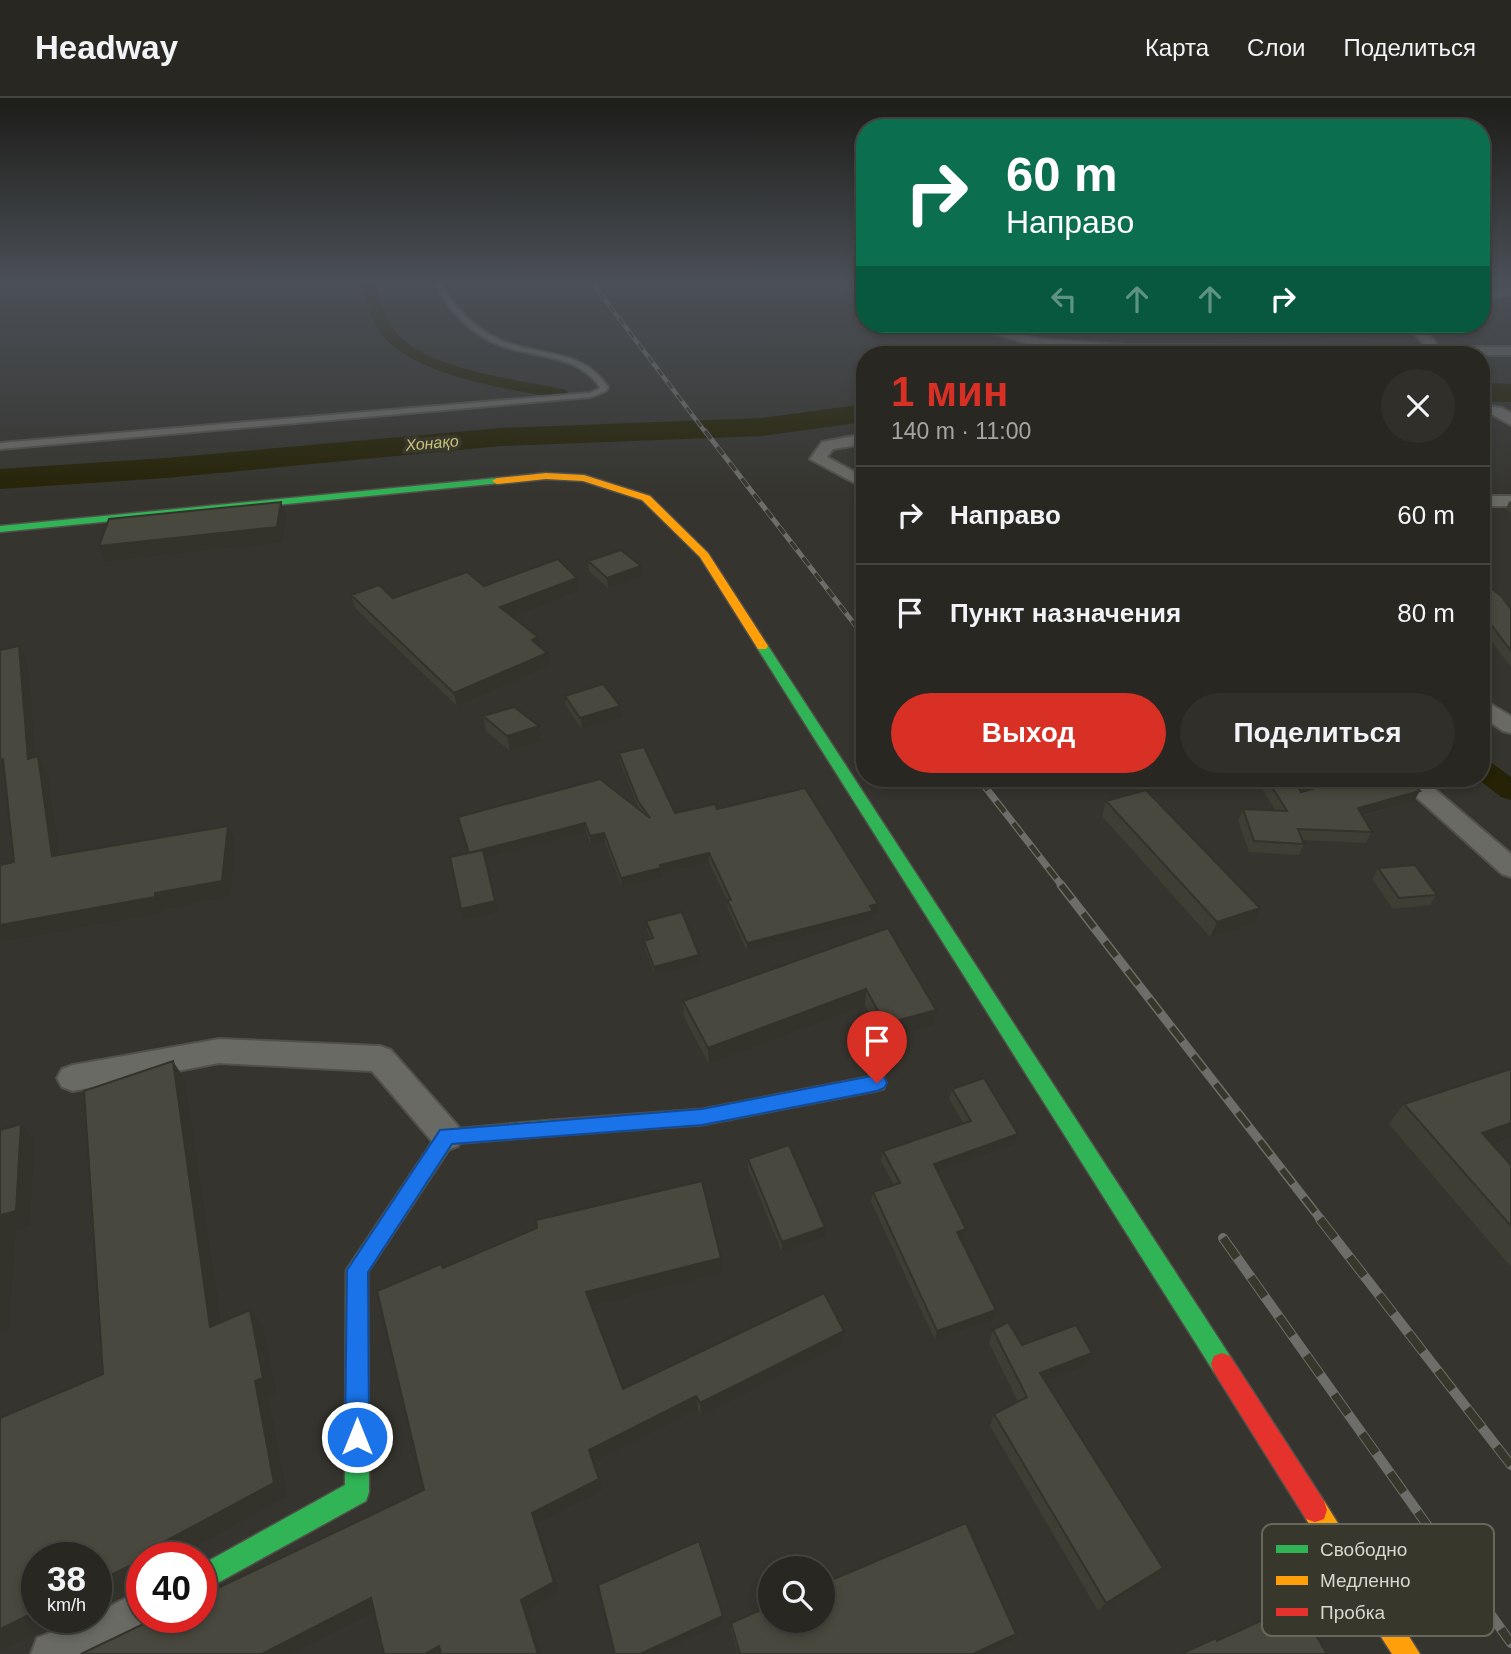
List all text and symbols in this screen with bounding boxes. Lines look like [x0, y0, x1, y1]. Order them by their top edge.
text: Headway [35, 29, 178, 66]
text: Карта [1145, 34, 1209, 61]
text: Слои [1247, 34, 1305, 61]
text: Поделиться [1343, 34, 1476, 61]
icon: right [891, 147, 982, 238]
text: 60 m [1006, 147, 1118, 201]
text: Направо [1006, 204, 1134, 240]
icon: left [1045, 280, 1083, 318]
icon: ahead [1118, 280, 1156, 318]
icon: ahead [1191, 280, 1229, 318]
icon: right [1264, 280, 1302, 318]
text: 1 мин [891, 368, 1008, 415]
button: close [1381, 369, 1455, 443]
text: 140 m · 11:00 [891, 418, 1031, 444]
water label: Хонақо [404, 432, 459, 454]
icon: right [891, 496, 929, 534]
text: Направо [950, 500, 1061, 530]
text: 60 m [1397, 500, 1455, 530]
icon: arrive [891, 594, 929, 632]
text: Пункт назначения [950, 598, 1181, 628]
text: 80 m [1397, 598, 1455, 628]
button: Выход [891, 693, 1166, 773]
button: Поделиться [1180, 693, 1455, 773]
pin [847, 1011, 907, 1083]
icon: arrive [858, 1022, 896, 1060]
position arrow [320, 1400, 394, 1474]
legend [1262, 1524, 1494, 1636]
text: Свободно [1320, 1539, 1407, 1560]
speed limit sign: 40 [126, 1542, 217, 1633]
map controls [758, 1556, 835, 1633]
button: search [758, 1556, 835, 1633]
text: 38 [47, 1559, 86, 1598]
text: Медленно [1320, 1570, 1410, 1591]
text: km/h [47, 1595, 86, 1615]
text: Пробка [1320, 1602, 1385, 1623]

